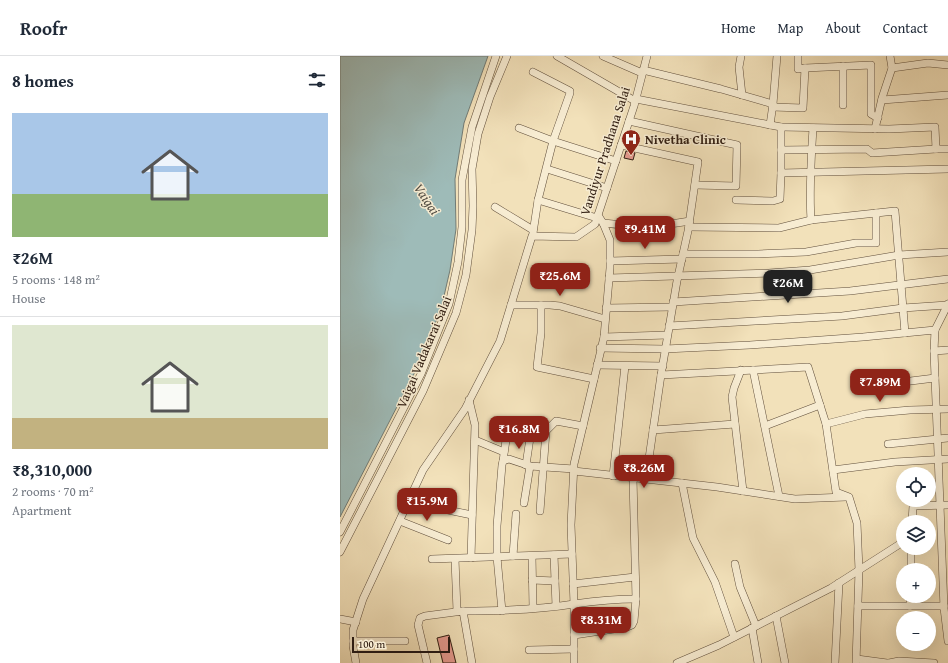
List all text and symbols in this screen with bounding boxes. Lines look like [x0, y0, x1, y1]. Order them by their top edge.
text: Roofr [20, 14, 67, 42]
text: Home [721, 18, 756, 38]
text: Map [778, 18, 803, 38]
text: About [825, 18, 861, 38]
text: Contact [883, 18, 928, 38]
text: 8 homes [12, 68, 74, 93]
icon: filters [306, 69, 328, 91]
street label: Vandiyur Pradhana Salai [575, 84, 635, 218]
hospital icon: Nivetha Clinic [620, 128, 642, 156]
place label: Nivetha Clinic [645, 130, 726, 149]
icon: home [134, 139, 206, 211]
water label: Vaigai [409, 179, 445, 219]
pin: ₹9.41M [612, 216, 678, 250]
text: ₹9.41M [624, 219, 666, 238]
text: ₹26M [12, 245, 53, 270]
pin: ₹25.6M [527, 263, 593, 297]
text: ₹25.6M [539, 266, 581, 285]
text: 5 rooms · 148 m² [12, 270, 100, 289]
pin: ₹26M [764, 270, 812, 304]
text: ₹26M [772, 273, 804, 292]
text: House [12, 289, 46, 308]
street label: Vaigai Vadakarai Salai [392, 293, 456, 411]
icon: home [134, 351, 206, 423]
pin: ₹7.89M [847, 369, 913, 403]
text: ₹7.89M [859, 372, 901, 391]
pin: ₹16.8M [486, 416, 552, 450]
text: ₹16.8M [498, 419, 540, 438]
pin: ₹8.26M [611, 455, 677, 489]
text: ₹8,310,000 [12, 457, 92, 482]
text: ₹8.26M [623, 458, 665, 477]
map controls [896, 467, 936, 651]
button: locate [896, 467, 936, 507]
text: 2 rooms · 70 m² [12, 482, 94, 501]
pin: ₹15.9M [394, 488, 460, 522]
text: ₹15.9M [406, 491, 448, 510]
text: Apartment [12, 501, 72, 520]
button: layers [896, 515, 936, 555]
button: + [896, 563, 936, 603]
pin: ₹8.31M [568, 607, 634, 641]
text: ₹8.31M [580, 610, 622, 629]
button: − [896, 611, 936, 651]
scale bar [352, 635, 450, 654]
text: 100 m [358, 636, 385, 652]

